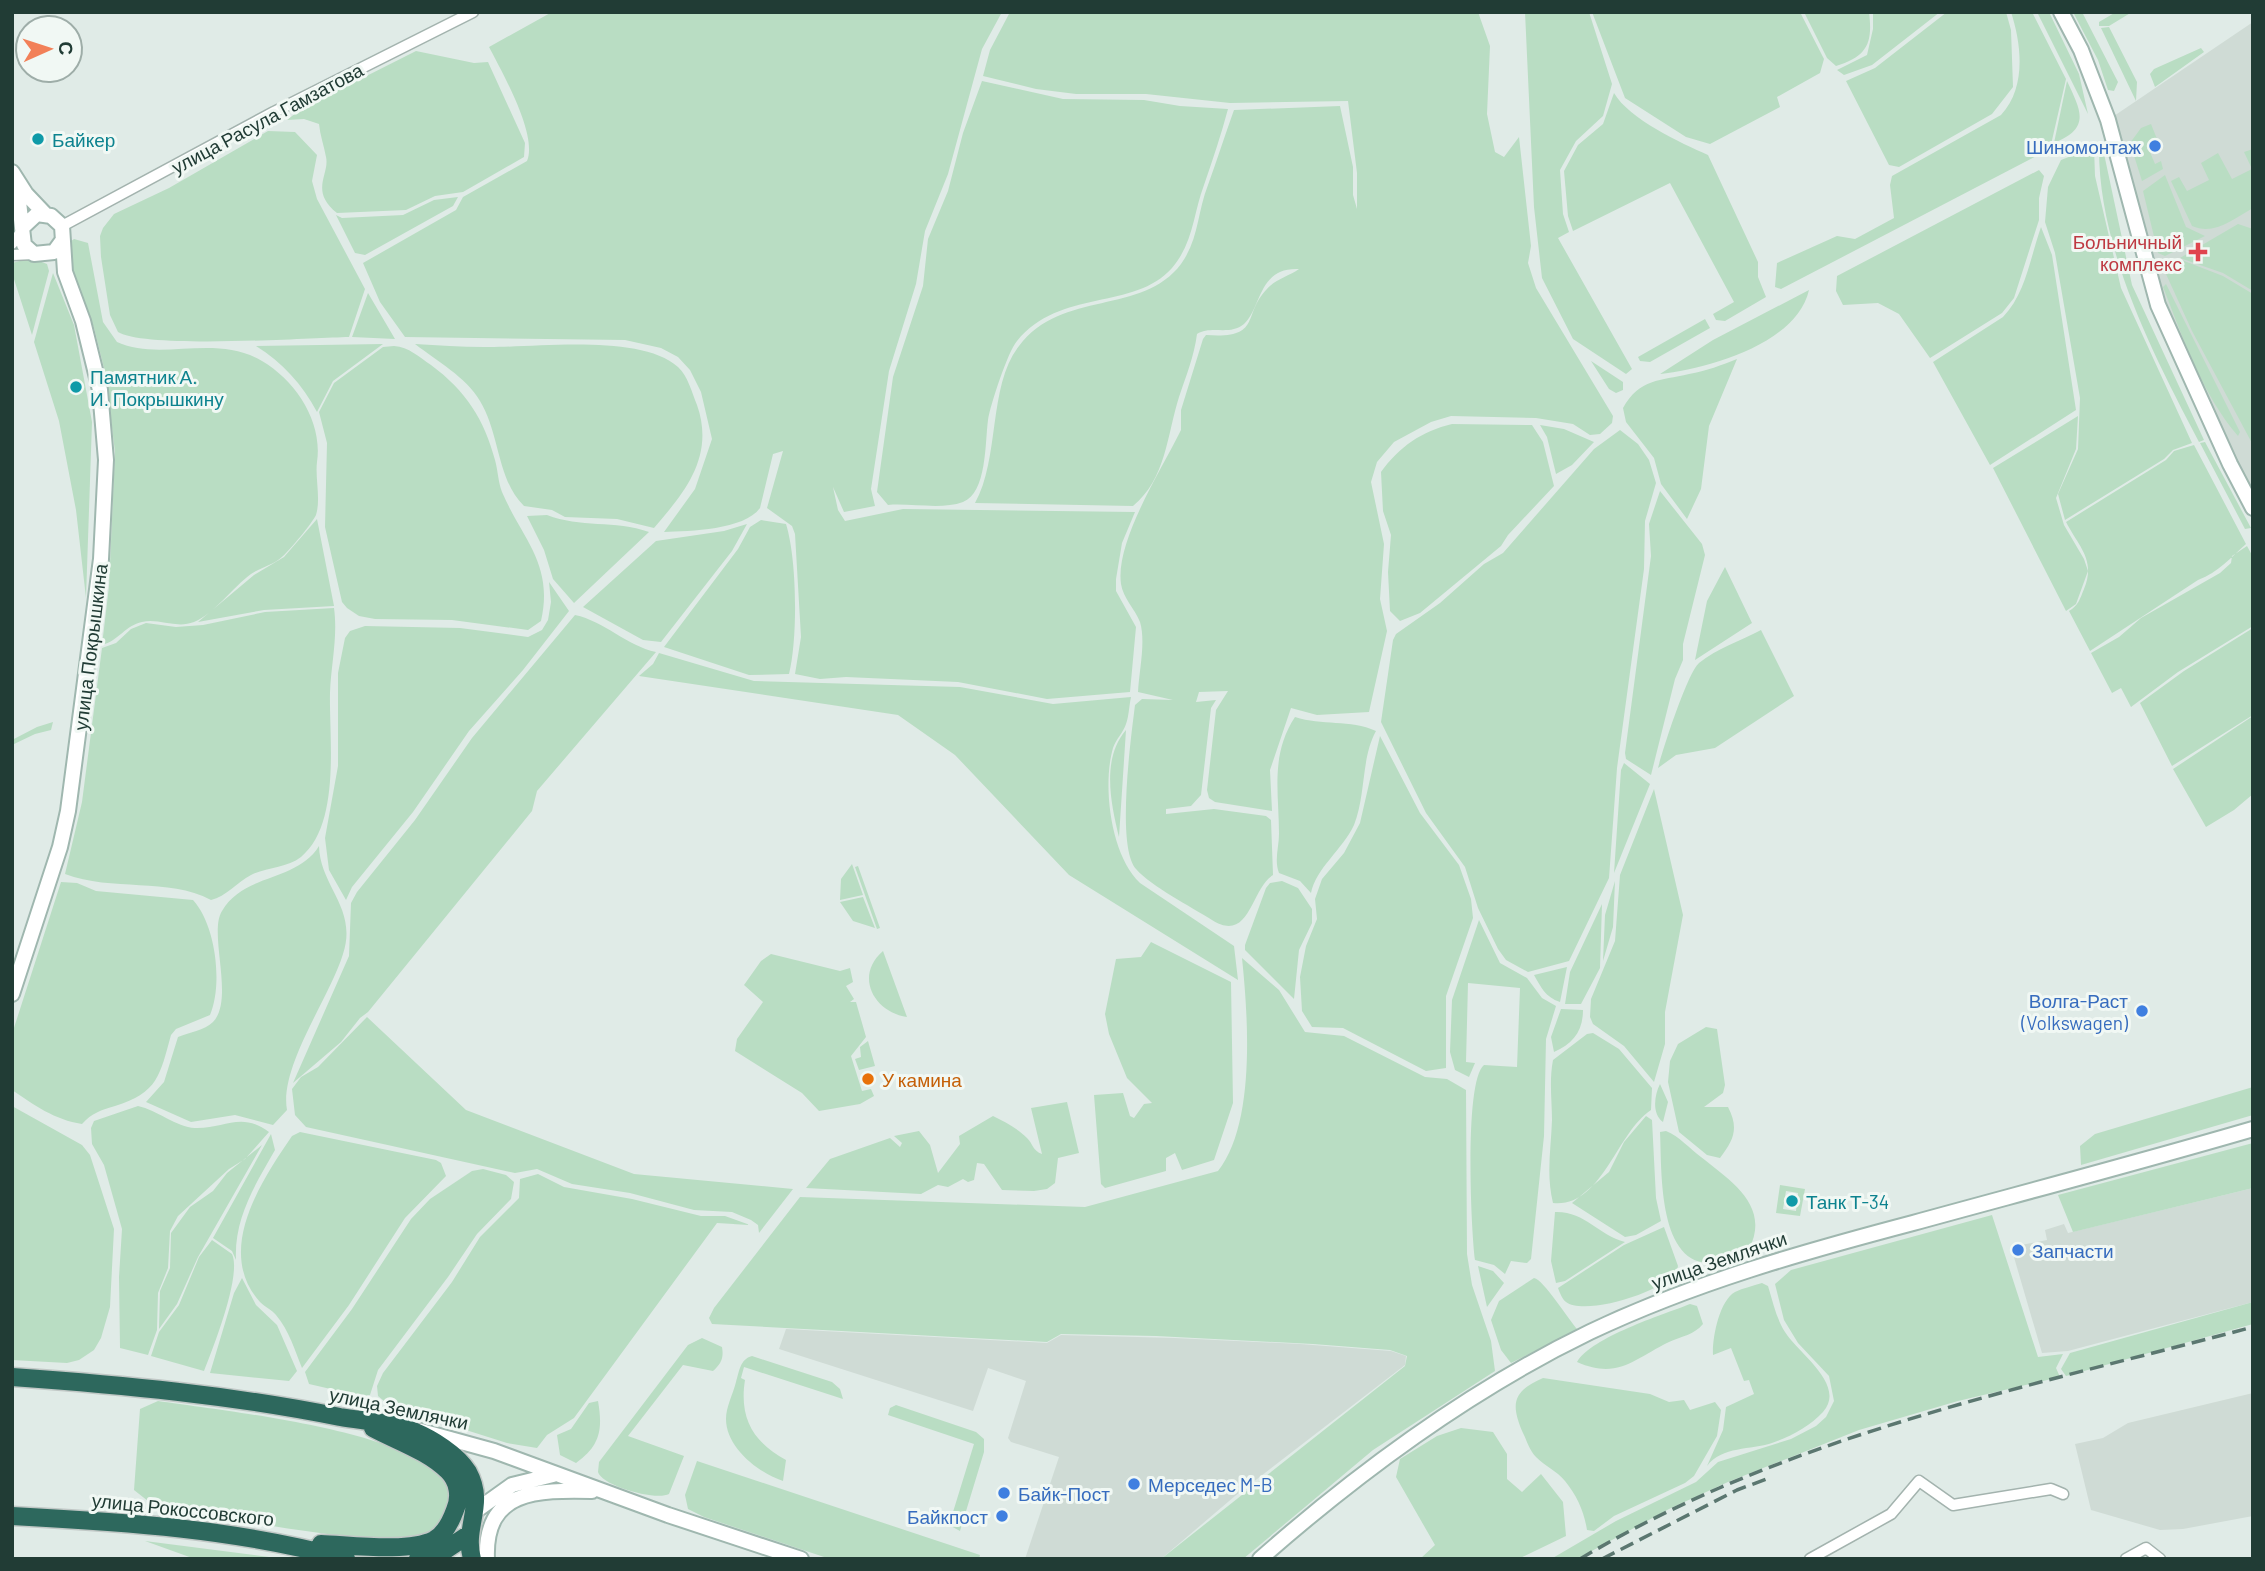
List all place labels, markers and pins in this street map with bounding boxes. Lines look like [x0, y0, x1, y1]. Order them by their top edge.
place label: Байкер [52, 128, 115, 151]
marker: Байкер [30, 131, 46, 147]
place label: Шиномонтаж [2026, 135, 2141, 158]
marker: Шиномонтаж [2147, 138, 2163, 154]
place label: Больничный комплекс [2073, 230, 2182, 275]
marker: Больничный комплекс [2188, 242, 2208, 262]
place label: Памятник А. И. Покрышкину [90, 365, 224, 410]
marker: Памятник А. И. Покрышкину [68, 379, 84, 395]
place label: Волга-Раст (Volkswagen) [2020, 989, 2129, 1034]
marker: Волга-Раст (Volkswagen) [2134, 1003, 2150, 1019]
place label: У камина [882, 1068, 962, 1091]
marker: У камина [860, 1071, 876, 1087]
place label: Танк Т-34 [1806, 1190, 1889, 1213]
marker: Танк Т-34 [1784, 1193, 1800, 1209]
place label: Запчасти [2032, 1239, 2114, 1262]
marker: Запчасти [2010, 1242, 2026, 1258]
place label: Мерседес M-B [1148, 1473, 1273, 1496]
marker: Мерседес M-B [1126, 1476, 1142, 1492]
place label: Байк-Пост [1018, 1482, 1110, 1505]
marker: Байк-Пост [996, 1485, 1012, 1501]
place label: Байкпост [907, 1505, 988, 1528]
marker: Байкпост [994, 1508, 1010, 1524]

